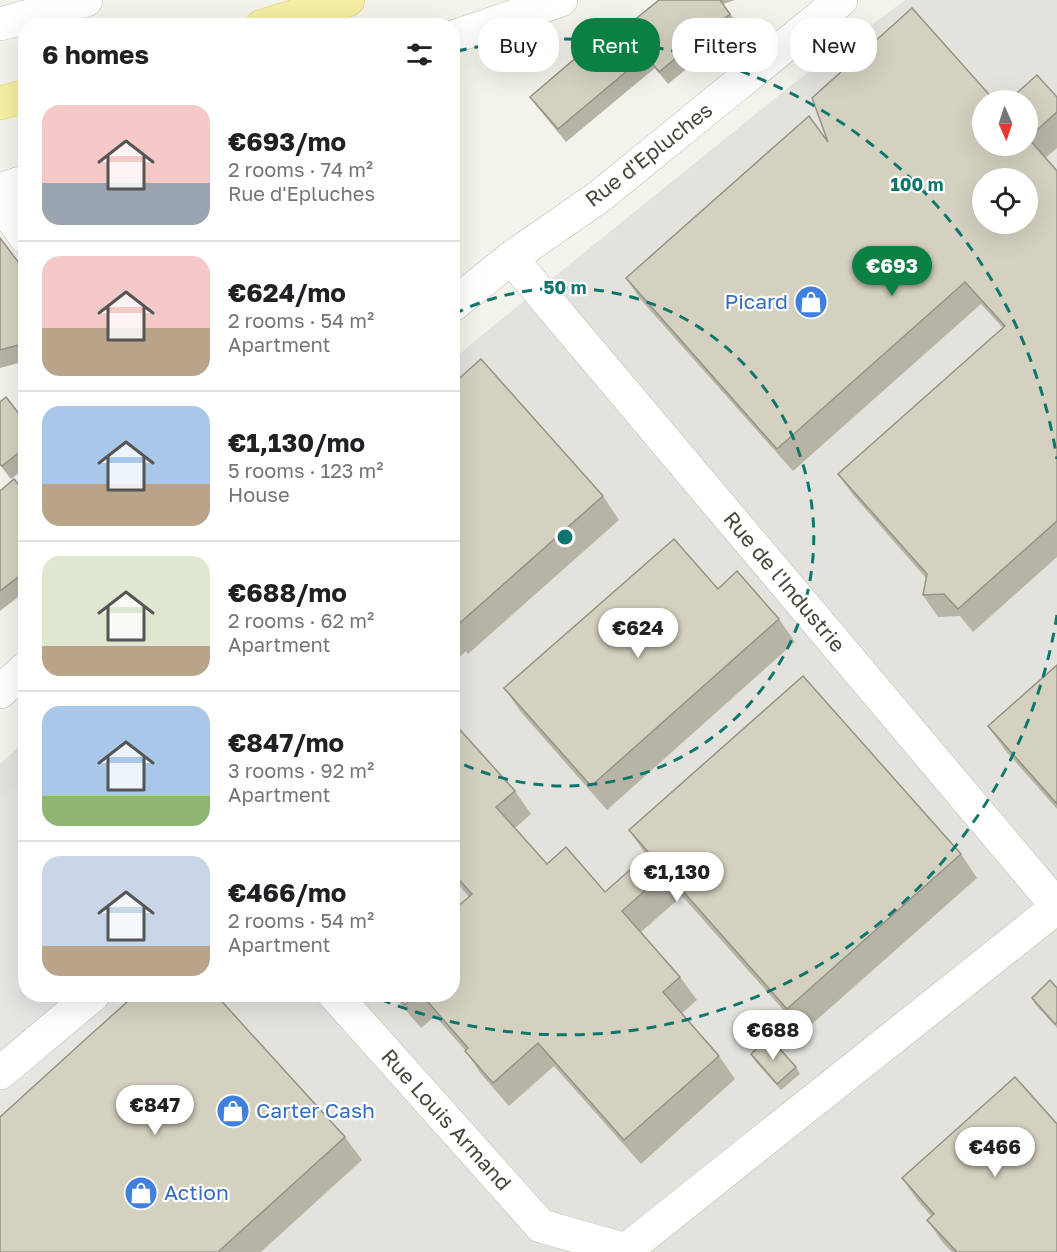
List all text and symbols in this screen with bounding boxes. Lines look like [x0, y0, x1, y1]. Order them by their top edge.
chip: Buy [478, 18, 559, 72]
chip: Rent [571, 18, 660, 72]
chip: Filters [672, 18, 778, 72]
chip: New [790, 18, 877, 72]
icon: filters [403, 38, 436, 71]
text: 6 homes [42, 39, 149, 70]
north arrow [972, 90, 1038, 156]
map controls [972, 90, 1038, 234]
street label: Rue d'Epluches [580, 96, 717, 212]
text: €693/mo [228, 126, 346, 157]
icon: home [90, 129, 162, 201]
text: 2 rooms · 74 m² [228, 157, 373, 181]
button: locate [972, 168, 1038, 234]
text: 100 m [891, 173, 943, 195]
text: Rue d'Epluches [228, 181, 375, 205]
pin: €693 [856, 246, 928, 297]
text: €693 [866, 253, 918, 277]
text: 50 m [544, 276, 586, 298]
text: €624/mo [228, 277, 346, 308]
icon: home [90, 280, 162, 352]
shop icon: Picard [793, 284, 829, 320]
place label: Picard [724, 288, 788, 314]
text: 2 rooms · 54 m² [228, 308, 374, 332]
text: Apartment [228, 332, 331, 356]
text: €1,130/mo [228, 427, 365, 458]
icon: home [90, 430, 162, 502]
text: 5 rooms · 123 m² [228, 458, 383, 482]
text: House [228, 482, 290, 506]
street label: Rue de l'Industrie [718, 506, 851, 657]
centre of rings [555, 527, 575, 547]
text: €688/mo [228, 577, 347, 608]
icon: home [90, 580, 162, 652]
text: 2 rooms · 62 m² [228, 608, 374, 632]
pin: €624 [602, 608, 674, 659]
text: €624 [612, 615, 664, 639]
text: Apartment [228, 632, 331, 656]
text: €847/mo [228, 727, 344, 758]
icon: home [90, 730, 162, 802]
text: 3 rooms · 92 m² [228, 758, 374, 782]
text: Apartment [228, 782, 331, 806]
pin: €1,130 [628, 852, 726, 903]
text: €1,130 [644, 859, 710, 883]
text: €466/mo [228, 877, 346, 908]
icon: home [90, 880, 162, 952]
text: 2 rooms · 54 m² [228, 908, 374, 932]
text: Apartment [228, 932, 331, 956]
pin: €688 [737, 1010, 809, 1061]
text: €688 [747, 1017, 799, 1041]
street label: Rue Louis Armand [376, 1043, 517, 1196]
pin: €847 [119, 1085, 191, 1136]
text: €847 [130, 1092, 180, 1116]
shop icon: Carter Cash [215, 1093, 251, 1129]
place label: Carter Cash [256, 1097, 375, 1123]
pin: €466 [959, 1127, 1031, 1178]
text: €466 [969, 1134, 1021, 1158]
shop icon: Action [123, 1175, 159, 1211]
place label: Action [164, 1179, 229, 1205]

